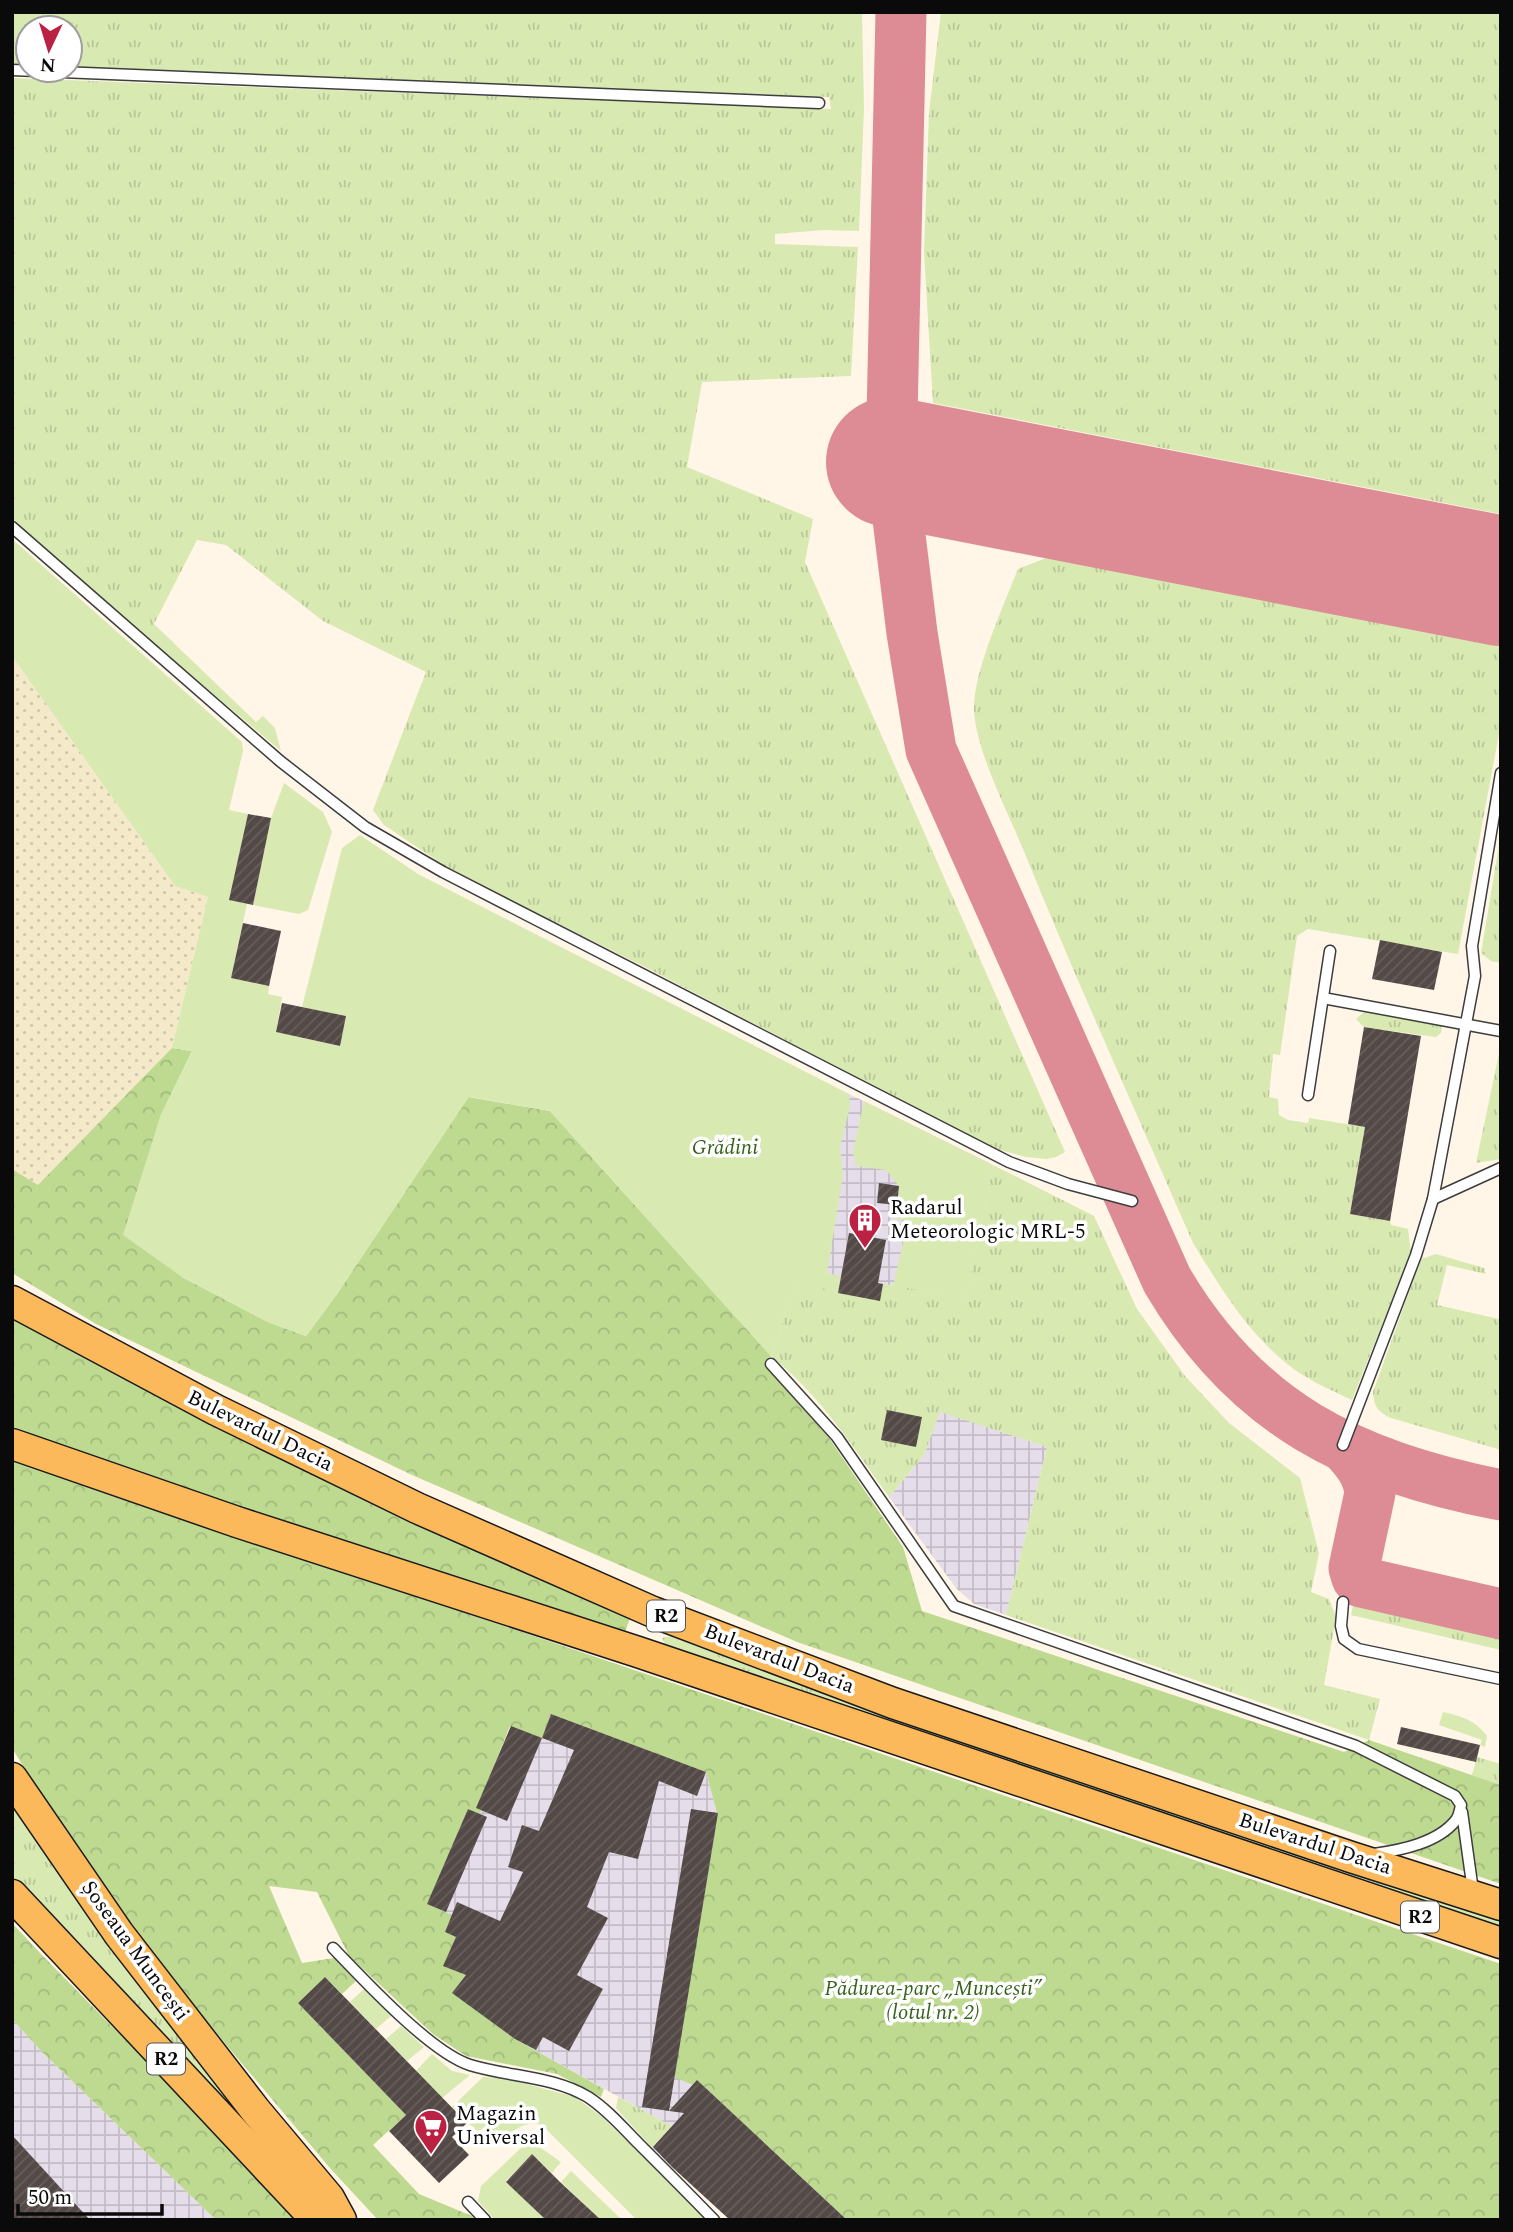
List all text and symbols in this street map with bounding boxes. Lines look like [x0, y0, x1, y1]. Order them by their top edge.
north arrow [14, 14, 84, 84]
text: N [39, 49, 57, 79]
park label: Grădini [692, 1132, 758, 1164]
place label: Radarul Meteorologic MRL-5 [890, 1192, 1085, 1248]
building icon: Radarul Meteorologic MRL-5 [846, 1201, 884, 1250]
street label: Bulevardul Dacia [182, 1382, 339, 1481]
road number: R2 [647, 1600, 685, 1632]
street label: Bulevardul Dacia [699, 1616, 860, 1703]
street label: Bulevardul Dacia [1234, 1804, 1396, 1884]
street label: Șoseaua Muncești [73, 1874, 197, 2028]
road number: R2 [1401, 1901, 1439, 1932]
park label: Pădurea-parc „Muncești” (lotul nr. 2) [825, 1973, 1043, 2029]
road number: R2 [147, 2044, 185, 2074]
place label: Magazin Universal [456, 2098, 545, 2154]
supermarket icon: Magazin Universal [412, 2107, 450, 2156]
scale bar [18, 2172, 161, 2216]
text: 50 m [28, 2182, 72, 2214]

